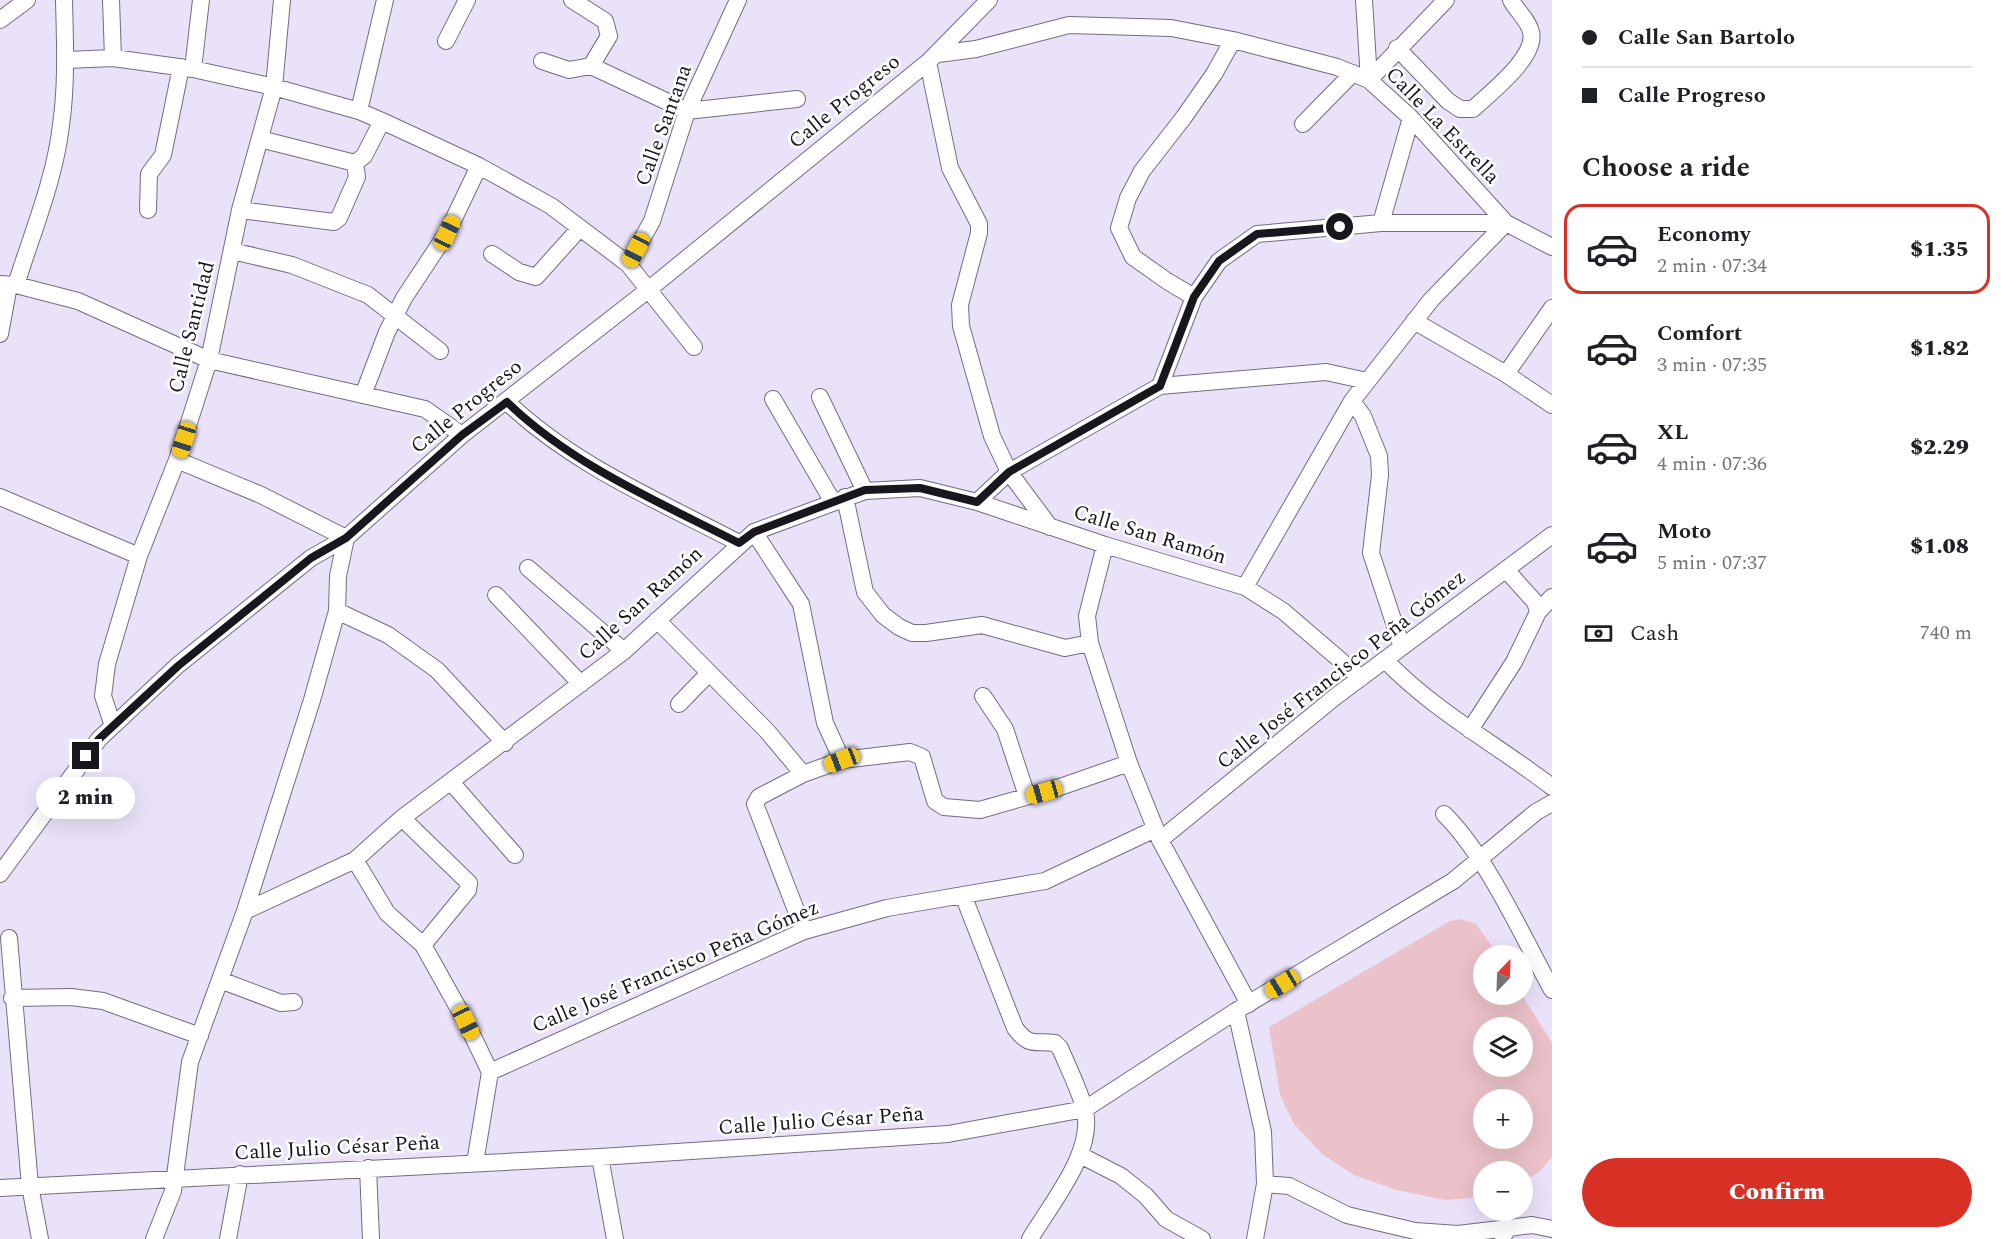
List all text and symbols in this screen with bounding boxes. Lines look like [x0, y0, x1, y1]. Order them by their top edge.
text: Calle San Bartolo [1618, 21, 1795, 54]
street label: Calle Progreso [782, 46, 908, 157]
street label: Calle Santana [627, 59, 701, 191]
street label: Calle La Estrella [1378, 59, 1508, 192]
text: Calle Progreso [1618, 79, 1766, 112]
text: Choose a ride [1582, 147, 1750, 189]
car [431, 213, 463, 253]
route start [1326, 213, 1353, 240]
text: Economy [1657, 218, 1750, 251]
icon: car [1585, 222, 1639, 276]
car [620, 230, 652, 270]
text: $1.35 [1910, 233, 1969, 266]
text: 2 min · 07:34 [1657, 251, 1767, 281]
street label: Calle Santidad [160, 258, 224, 397]
text: Comfort [1657, 317, 1742, 350]
icon: car [1585, 321, 1639, 375]
text: $1.82 [1910, 332, 1969, 365]
text: 3 min · 07:35 [1657, 350, 1767, 380]
street label: Calle Progreso [404, 351, 530, 462]
text: XL [1657, 416, 1688, 449]
car [170, 420, 198, 460]
icon: car [1585, 420, 1639, 474]
text: $2.29 [1910, 431, 1969, 464]
text: 4 min · 07:36 [1657, 449, 1767, 479]
street label: Calle San Ramón [1069, 496, 1230, 573]
text: Moto [1657, 515, 1711, 548]
icon: car [1585, 519, 1639, 573]
text: $1.08 [1910, 530, 1969, 563]
street label: Calle San Ramón [571, 539, 710, 669]
text: 5 min · 07:37 [1657, 548, 1767, 578]
street label: Calle José Francisco Peña Gómez [1210, 562, 1473, 778]
icon: cash [1582, 617, 1615, 650]
text: Cash [1630, 617, 1679, 650]
text: 740 m [1920, 618, 1972, 648]
route end [72, 742, 99, 769]
car [822, 745, 862, 775]
callout: 2 min [36, 777, 136, 819]
car [1024, 778, 1064, 806]
text: 2 min [58, 783, 113, 813]
street label: Calle José Francisco Peña Gómez [527, 892, 824, 1042]
north arrow [1473, 945, 1533, 1005]
map controls [1473, 945, 1533, 1221]
car [1262, 967, 1302, 1001]
car [450, 1002, 482, 1042]
button: layers [1473, 1017, 1533, 1077]
button: + [1473, 1089, 1533, 1149]
street label: Calle Julio César Peña [717, 1098, 926, 1144]
street label: Calle Julio César Peña [233, 1127, 442, 1169]
button: Confirm [1582, 1158, 1972, 1227]
button: − [1473, 1161, 1533, 1221]

